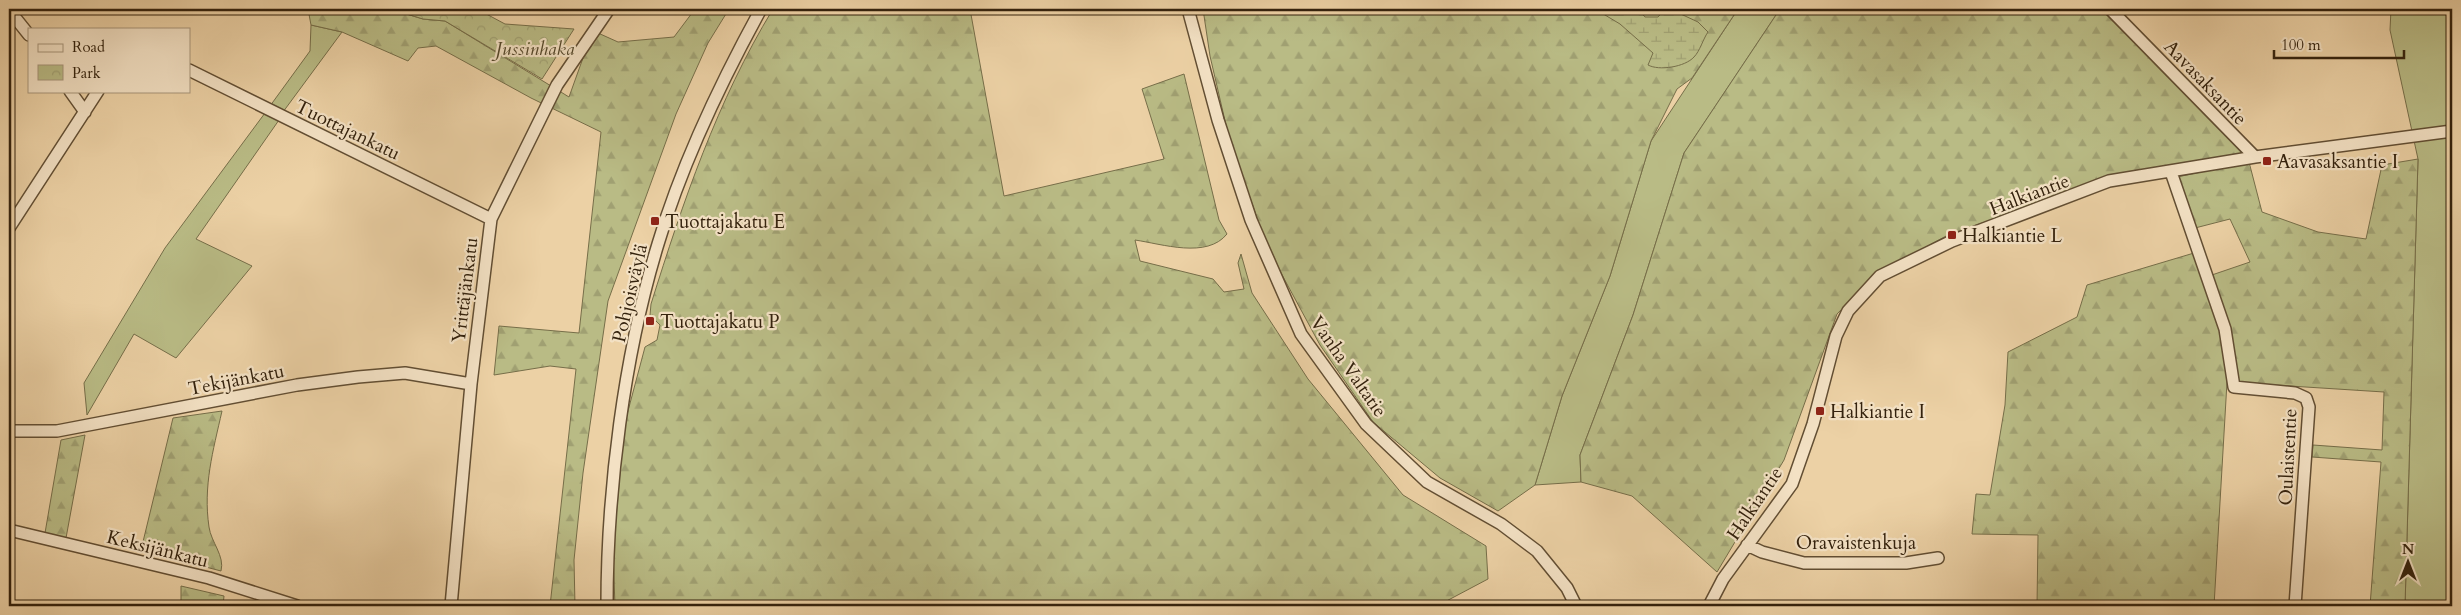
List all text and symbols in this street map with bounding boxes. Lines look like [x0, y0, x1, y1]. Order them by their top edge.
legend [28, 28, 190, 92]
scale bar [2274, 28, 2404, 60]
street label: Aavasaksantie [2158, 34, 2253, 131]
text: 100 m [2281, 35, 2321, 55]
park label: Jussinhaka [492, 36, 575, 62]
text: Road [72, 37, 105, 57]
text: Park [72, 63, 101, 83]
street label: Tuottajankatu [291, 93, 405, 167]
place label: Aavasaksantie I [2277, 149, 2398, 175]
marker: Aavasaksantie I [2261, 155, 2273, 167]
street label: Halkiantie [1986, 168, 2073, 222]
place label: Tuottajakatu E [665, 209, 785, 235]
marker: Tuottajakatu E [649, 215, 661, 227]
place label: Halkiantie L [1962, 223, 2063, 249]
marker: Halkiantie L [1946, 229, 1958, 241]
street label: Yrittäjänkatu [446, 236, 484, 344]
street label: Pohjoisväylä [606, 241, 654, 345]
place label: Tuottajakatu P [660, 309, 780, 335]
street label: Vanha Valtatie [1304, 311, 1393, 422]
marker: Tuottajakatu P [644, 315, 656, 327]
street label: Tekijänkatu [186, 358, 286, 402]
place label: Halkiantie I [1830, 399, 1925, 425]
marker: Halkiantie I [1814, 405, 1826, 417]
street label: Oulaistentie [2272, 408, 2304, 506]
street label: Halkiantie [1721, 462, 1789, 545]
street label: Keksijänkatu [104, 524, 211, 574]
street label: Oravaistenkuja [1796, 530, 1916, 556]
north arrow [2384, 538, 2434, 588]
text: N [2402, 540, 2414, 559]

